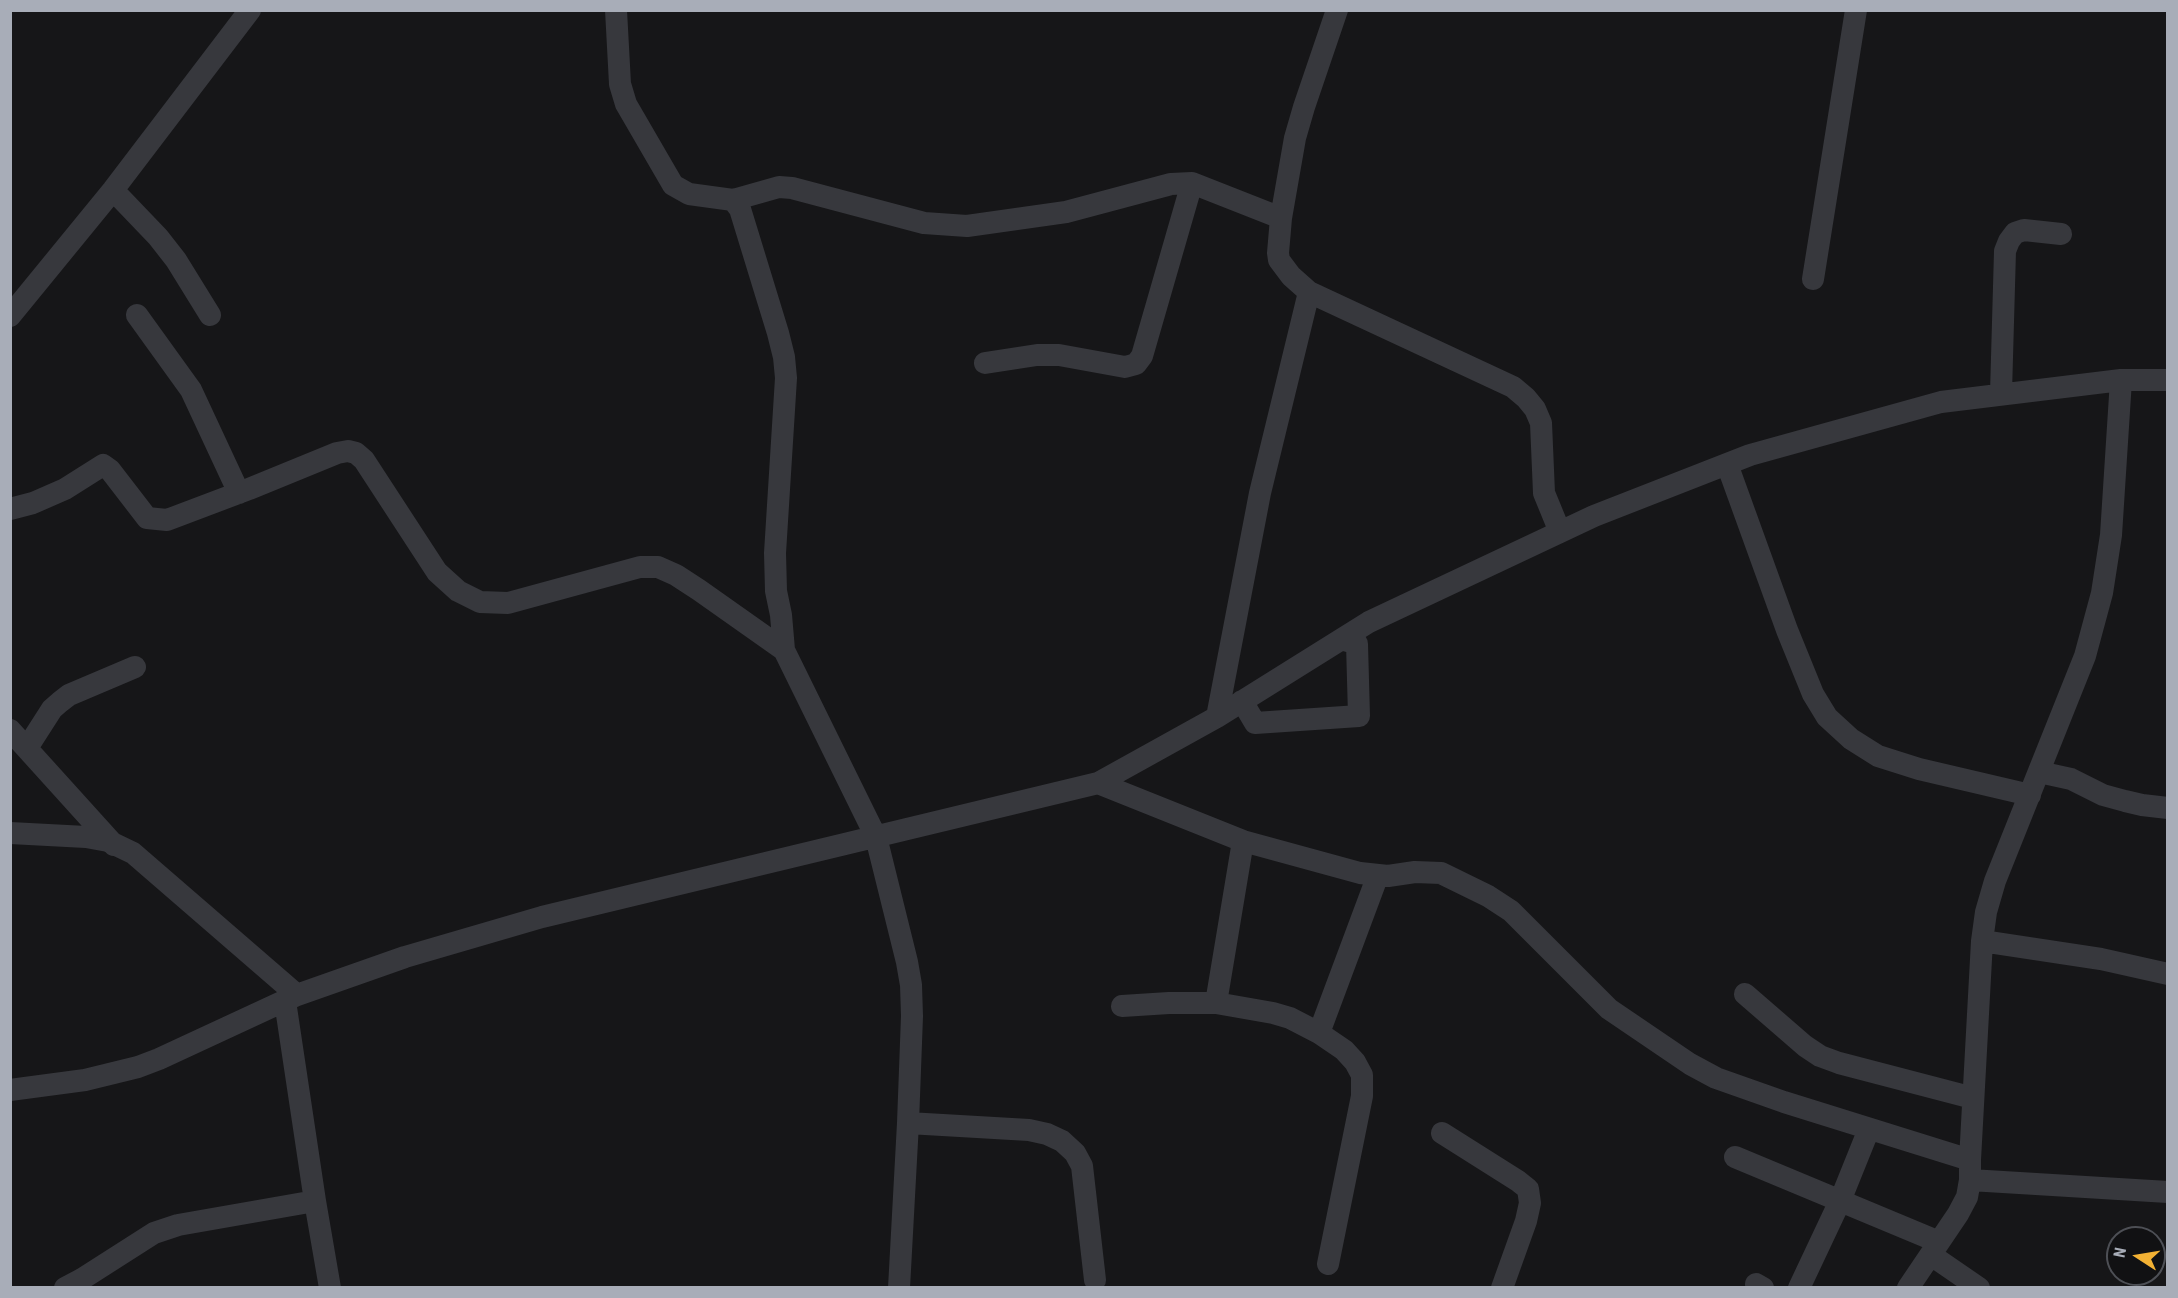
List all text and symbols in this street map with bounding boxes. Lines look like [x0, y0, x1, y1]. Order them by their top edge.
north arrow [2106, 1226, 2166, 1286]
text: N [2110, 1246, 2130, 1259]

